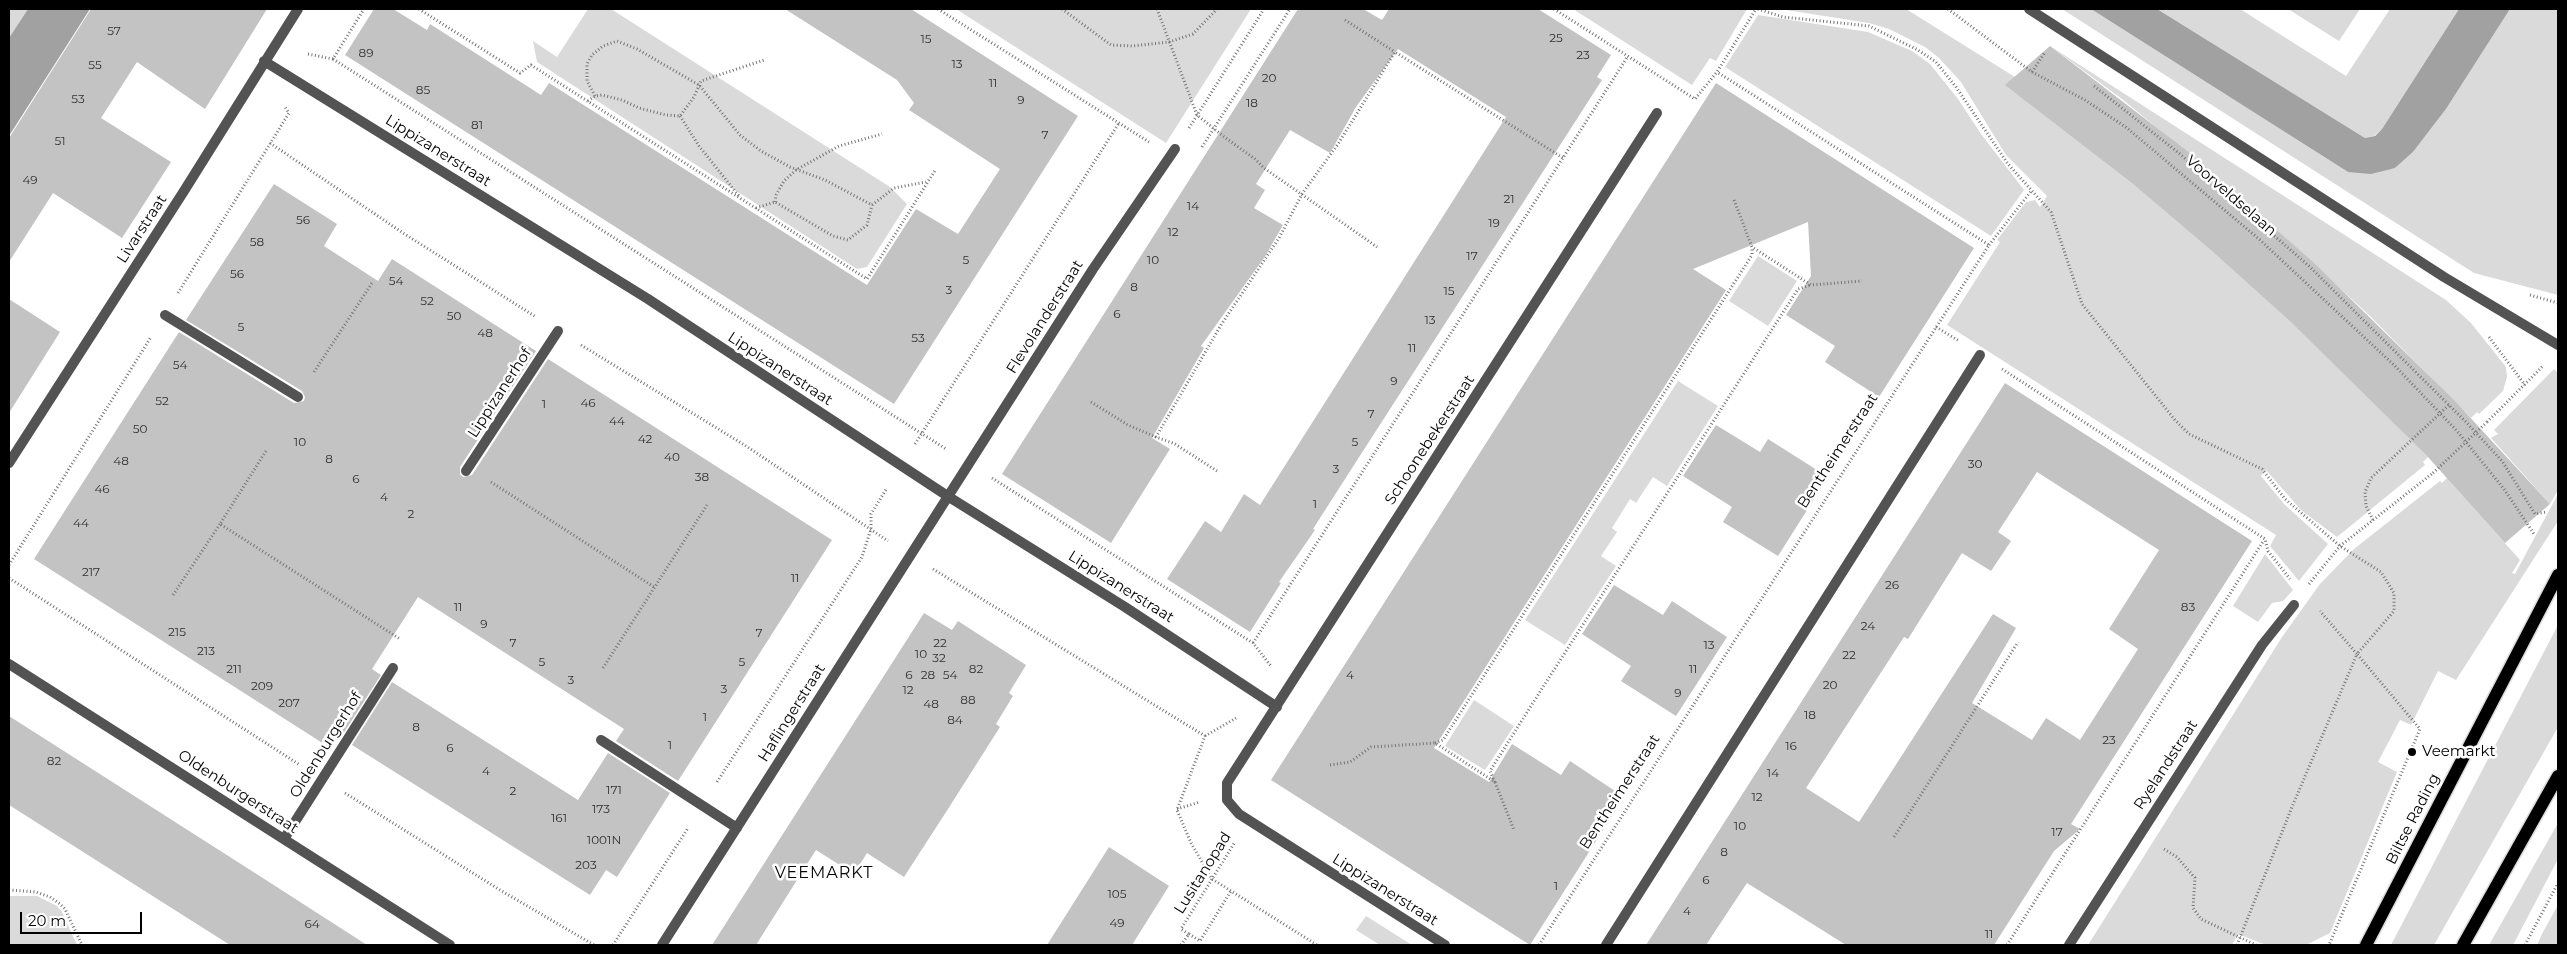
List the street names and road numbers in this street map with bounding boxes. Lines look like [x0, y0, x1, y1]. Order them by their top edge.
street label: Lippizanerstraat [382, 111, 494, 191]
street label: Voorveldselaan [2182, 152, 2280, 240]
street label: Livarstraat [113, 191, 171, 267]
street label: Flevolanderstraat [1003, 257, 1087, 377]
street label: Lippizanerstraat [724, 328, 836, 410]
street label: Lippizanerhof [464, 345, 536, 441]
street label: Schoonebekerstraat [1381, 372, 1479, 508]
street label: Bentheimerstraat [1794, 390, 1882, 512]
street label: Lippizanerstraat [1065, 547, 1177, 627]
street label: Haflingerstraat [755, 661, 829, 765]
street label: Oldenburgerhof [286, 689, 366, 801]
street label: Ryelandstraat [2130, 717, 2202, 813]
street label: Bentheimerstraat [1576, 731, 1664, 853]
street label: Oldenburgerstraat [174, 746, 302, 838]
street label: Biltse Rading [2382, 770, 2444, 868]
street label: Lusitanopad [1171, 829, 1235, 917]
street label: Lippizanerstraat [1329, 850, 1441, 930]

